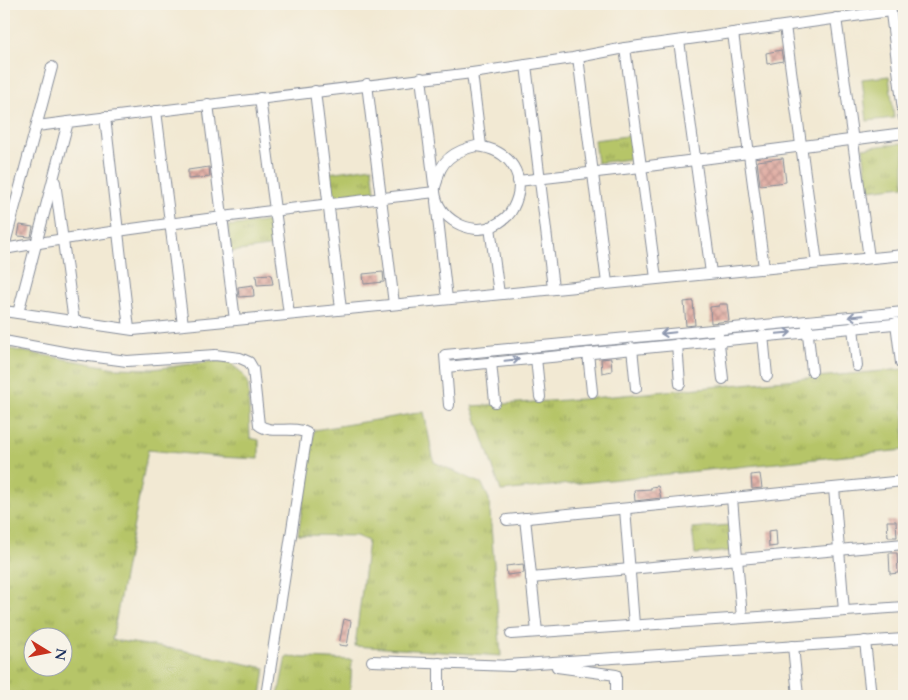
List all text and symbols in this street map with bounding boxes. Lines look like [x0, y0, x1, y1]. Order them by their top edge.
one-way arrow [848, 311, 864, 321]
one-way arrow [776, 328, 792, 338]
one-way arrow [660, 329, 676, 338]
one-way arrow [503, 355, 519, 365]
north arrow [22, 628, 72, 678]
text: N [50, 647, 71, 662]

